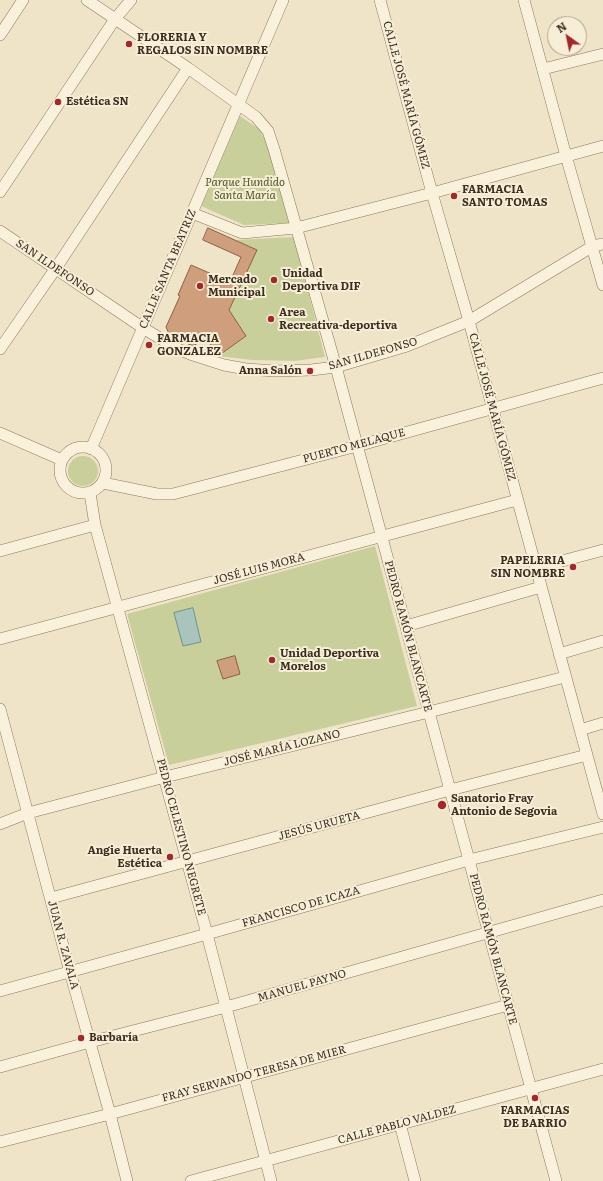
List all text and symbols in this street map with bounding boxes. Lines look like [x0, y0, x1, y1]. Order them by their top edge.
north arrow [547, 16, 587, 56]
text: N [553, 18, 569, 36]
street label: CALLE JOSÉ MARÍA GÓMEZ [380, 20, 432, 170]
place label: FLORERIA Y REGALOS SIN NOMBRE [137, 31, 268, 57]
marker: FLORERIA Y REGALOS SIN NOMBRE [124, 39, 134, 49]
place label: Estética SN [66, 95, 129, 109]
marker: Estética SN [53, 97, 63, 107]
park label: Parque Hundido Santa María [205, 176, 285, 202]
place label: FARMACIA SANTO TOMAS [462, 183, 548, 209]
marker: FARMACIA SANTO TOMAS [449, 191, 459, 201]
street label: CALLE SANTA BEATRIZ [137, 207, 199, 331]
street label: SAN ILDEFONSO [13, 237, 97, 299]
place label: Unidad Deportiva DIF [282, 267, 361, 293]
place label: Mercado Municipal [208, 273, 265, 299]
marker: Unidad Deportiva DIF [269, 275, 279, 285]
marker: Mercado Municipal [195, 281, 205, 291]
place label: Area Recreativa-deportiva [279, 306, 397, 332]
marker: Area Recreativa-deportiva [266, 314, 276, 324]
place label: FARMACIA GONZALEZ [157, 332, 221, 358]
street label: CALLE JOSÉ MARÍA GÓMEZ [466, 332, 518, 482]
street label: SAN ILDEFONSO [327, 335, 419, 373]
marker: FARMACIA GONZALEZ [144, 340, 154, 350]
place label: Anna Salón [239, 364, 302, 378]
marker: Anna Salón [305, 366, 315, 376]
street label: PUERTO MELAQUE [301, 426, 407, 466]
street label: JOSÉ LUIS MORA [212, 550, 306, 588]
place label: PAPELERIA SIN NOMBRE [491, 554, 565, 580]
street label: PEDRO RAMÓN BLANCARTE [381, 559, 435, 713]
marker: PAPELERIA SIN NOMBRE [568, 562, 578, 572]
place label: Unidad Deportiva Morelos [280, 647, 379, 673]
marker: Unidad Deportiva Morelos [267, 655, 277, 665]
street label: JOSÉ MARÍA LOZANO [222, 727, 342, 769]
street label: PEDRO CELESTINO NEGRETE [154, 757, 208, 917]
place label: Sanatorio Fray Antonio de Segovia [451, 792, 557, 818]
marker: Sanatorio Fray Antonio de Segovia [436, 799, 448, 811]
street label: JESÚS URUETA [277, 809, 361, 843]
place label: Angie Huerta Estética [88, 844, 162, 870]
marker: Angie Huerta Estética [165, 852, 175, 862]
street label: PEDRO RAMÓN BLANCARTE [466, 872, 520, 1026]
street label: FRANCISCO DE ICAZA [241, 884, 361, 930]
street label: JUAN R. ZAVALA [45, 899, 81, 991]
street label: MANUEL PAYNO [256, 967, 348, 1005]
place label: Barbaría [89, 1031, 138, 1045]
marker: Barbaría [76, 1033, 86, 1043]
street label: FRAY SERVANDO TERESA DE MIER [160, 1043, 348, 1105]
marker: FARMACIAS DE BARRIO [530, 1093, 540, 1103]
street label: CALLE PABLO VALDEZ [336, 1103, 458, 1147]
place label: FARMACIAS DE BARRIO [501, 1104, 569, 1130]

